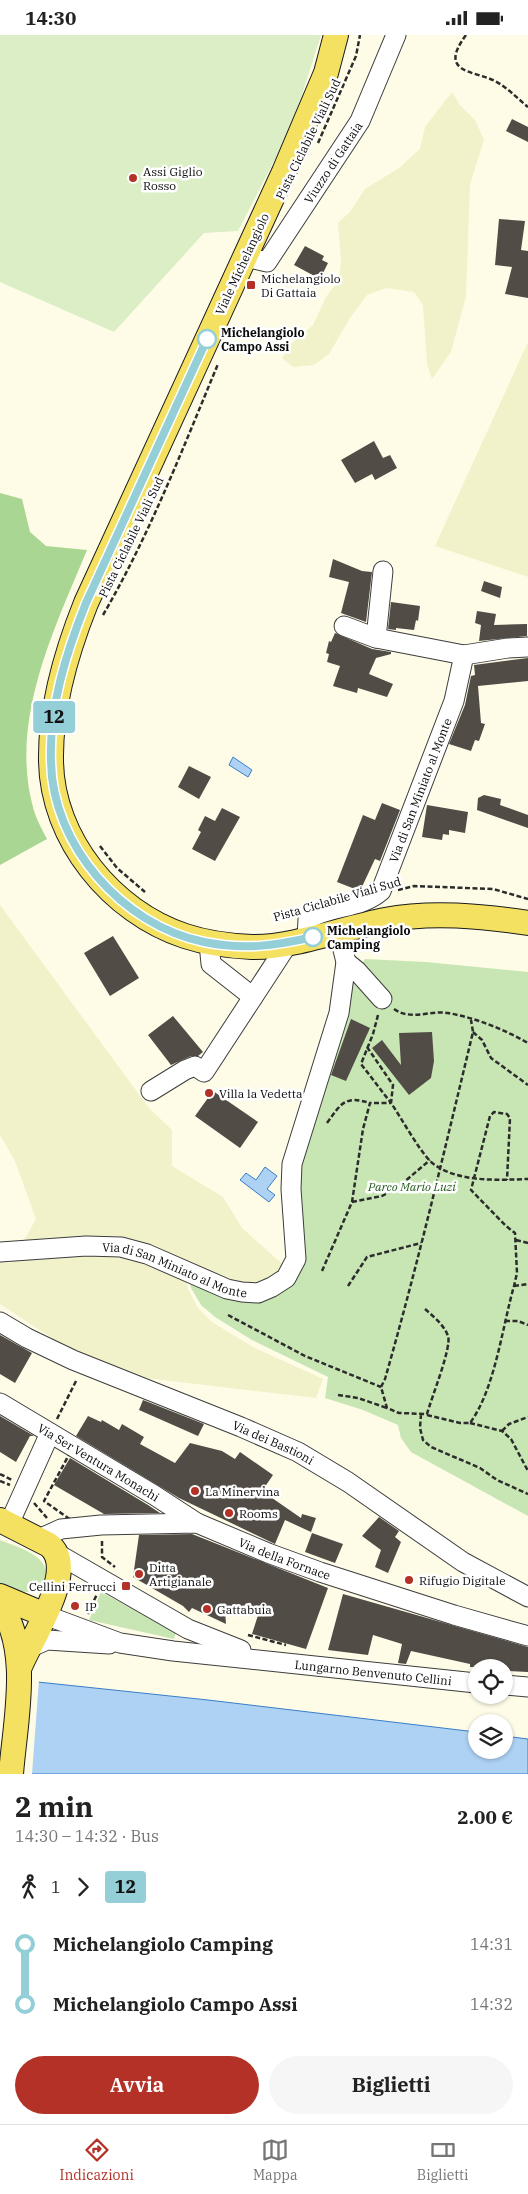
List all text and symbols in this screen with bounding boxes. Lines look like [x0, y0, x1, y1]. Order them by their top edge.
text: 14:30 [25, 6, 76, 30]
street label: Pista Ciclabile Viali Sud [272, 76, 344, 202]
street label: Viuzzo di Gattaia [300, 118, 365, 206]
place label: Assi Giglio Rosso [143, 164, 203, 193]
marker: Assi Giglio Rosso [127, 172, 139, 184]
street label: Viale Michelangiolo [212, 211, 272, 317]
place label: Michelangiolo Di Gattaia [261, 271, 341, 300]
marker: Michelangiolo Di Gattaia [245, 279, 257, 291]
place label: Michelangiolo Campo Assi [221, 325, 304, 354]
marker: Michelangiolo Campo Assi [197, 329, 217, 349]
street label: Pista Ciclabile Viali Sud [95, 474, 167, 600]
line badge: 12 [32, 701, 76, 733]
text: 12 [43, 705, 65, 728]
street label: Via di San Miniato al Monte [385, 716, 454, 864]
street label: Pista Ciclabile Viali Sud [271, 874, 403, 924]
place label: Michelangiolo Camping [327, 923, 410, 952]
marker: Michelangiolo Camping [303, 927, 323, 947]
place label: Villa la Vedetta [219, 1086, 303, 1101]
marker: Villa la Vedetta [203, 1087, 215, 1099]
park label: Parco Mario Luzi [367, 1179, 456, 1194]
street label: Via di San Miniato al Monte [102, 1239, 247, 1300]
street label: Via dei Bastioni [231, 1417, 317, 1468]
street label: Via Ser Ventura Monachi [35, 1420, 163, 1504]
place label: La Minervina [205, 1484, 280, 1499]
marker: La Minervina [189, 1485, 201, 1497]
place label: Rooms [239, 1506, 278, 1521]
marker: Rooms [223, 1507, 235, 1519]
street label: Via della Fornace [237, 1534, 332, 1582]
place label: Ditta Artigianale [149, 1560, 212, 1589]
marker: Ditta Artigianale [133, 1568, 145, 1580]
place label: Rifugio Digitale [419, 1573, 506, 1588]
marker: Rifugio Digitale [403, 1574, 415, 1586]
place label: Cellini Ferrucci [29, 1579, 116, 1594]
marker: Cellini Ferrucci [120, 1580, 132, 1592]
place label: IP [85, 1599, 97, 1614]
marker: IP [69, 1600, 81, 1612]
place label: Gattabuia [217, 1602, 272, 1617]
marker: Gattabuia [201, 1603, 213, 1615]
street label: Lungarno Benvenuto Cellini [294, 1656, 453, 1688]
map controls [468, 1659, 513, 1759]
button: locate [468, 1659, 513, 1704]
button: layers [468, 1714, 513, 1759]
text: 2 min [15, 1788, 93, 1825]
text: 2.00 € [457, 1805, 513, 1829]
text: 14:30 – 14:32 · Bus [15, 1826, 159, 1846]
icon: walk [15, 1873, 43, 1901]
icon: forward [69, 1873, 97, 1901]
text: 12 [115, 1875, 136, 1898]
text: 1 [51, 1877, 61, 1897]
text: Michelangiolo Camping [53, 1932, 273, 1956]
text: 14:31 [470, 1934, 513, 1954]
text: Michelangiolo Campo Assi [53, 1992, 298, 2016]
text: 14:32 [470, 1994, 513, 2014]
button: Avvia [15, 2056, 259, 2114]
button: Biglietti [269, 2056, 513, 2114]
tab: Indicazioni [60, 2136, 134, 2184]
tab: Mappa [253, 2136, 298, 2184]
tab: Biglietti [417, 2136, 468, 2184]

